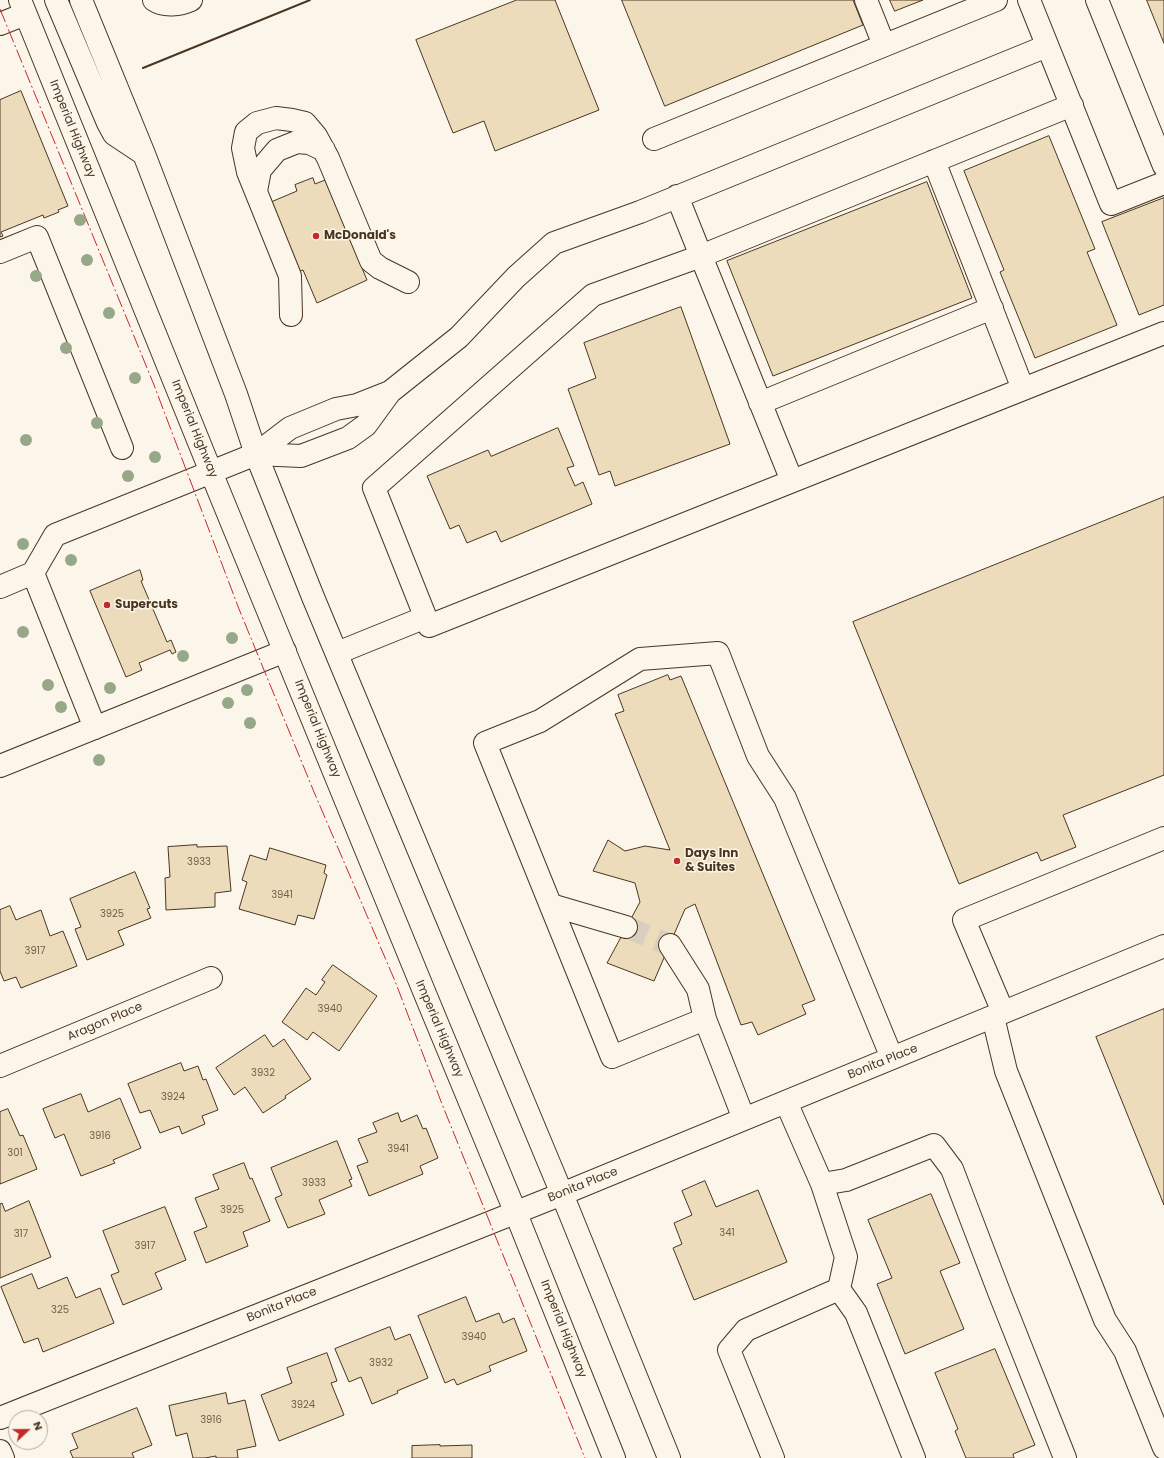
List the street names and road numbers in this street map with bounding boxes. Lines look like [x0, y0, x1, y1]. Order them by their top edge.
street label: Imperial Highway [46, 78, 98, 180]
street label: Imperial Highway [168, 378, 220, 480]
street label: Imperial Highway [291, 678, 343, 780]
street label: Imperial Highway [412, 978, 466, 1080]
street label: Aragon Place [65, 1000, 145, 1044]
street label: Bonita Place [846, 1041, 920, 1083]
street label: Bonita Place [546, 1164, 620, 1206]
street label: Imperial Highway [537, 1278, 589, 1380]
street label: Bonita Place [245, 1284, 319, 1326]

